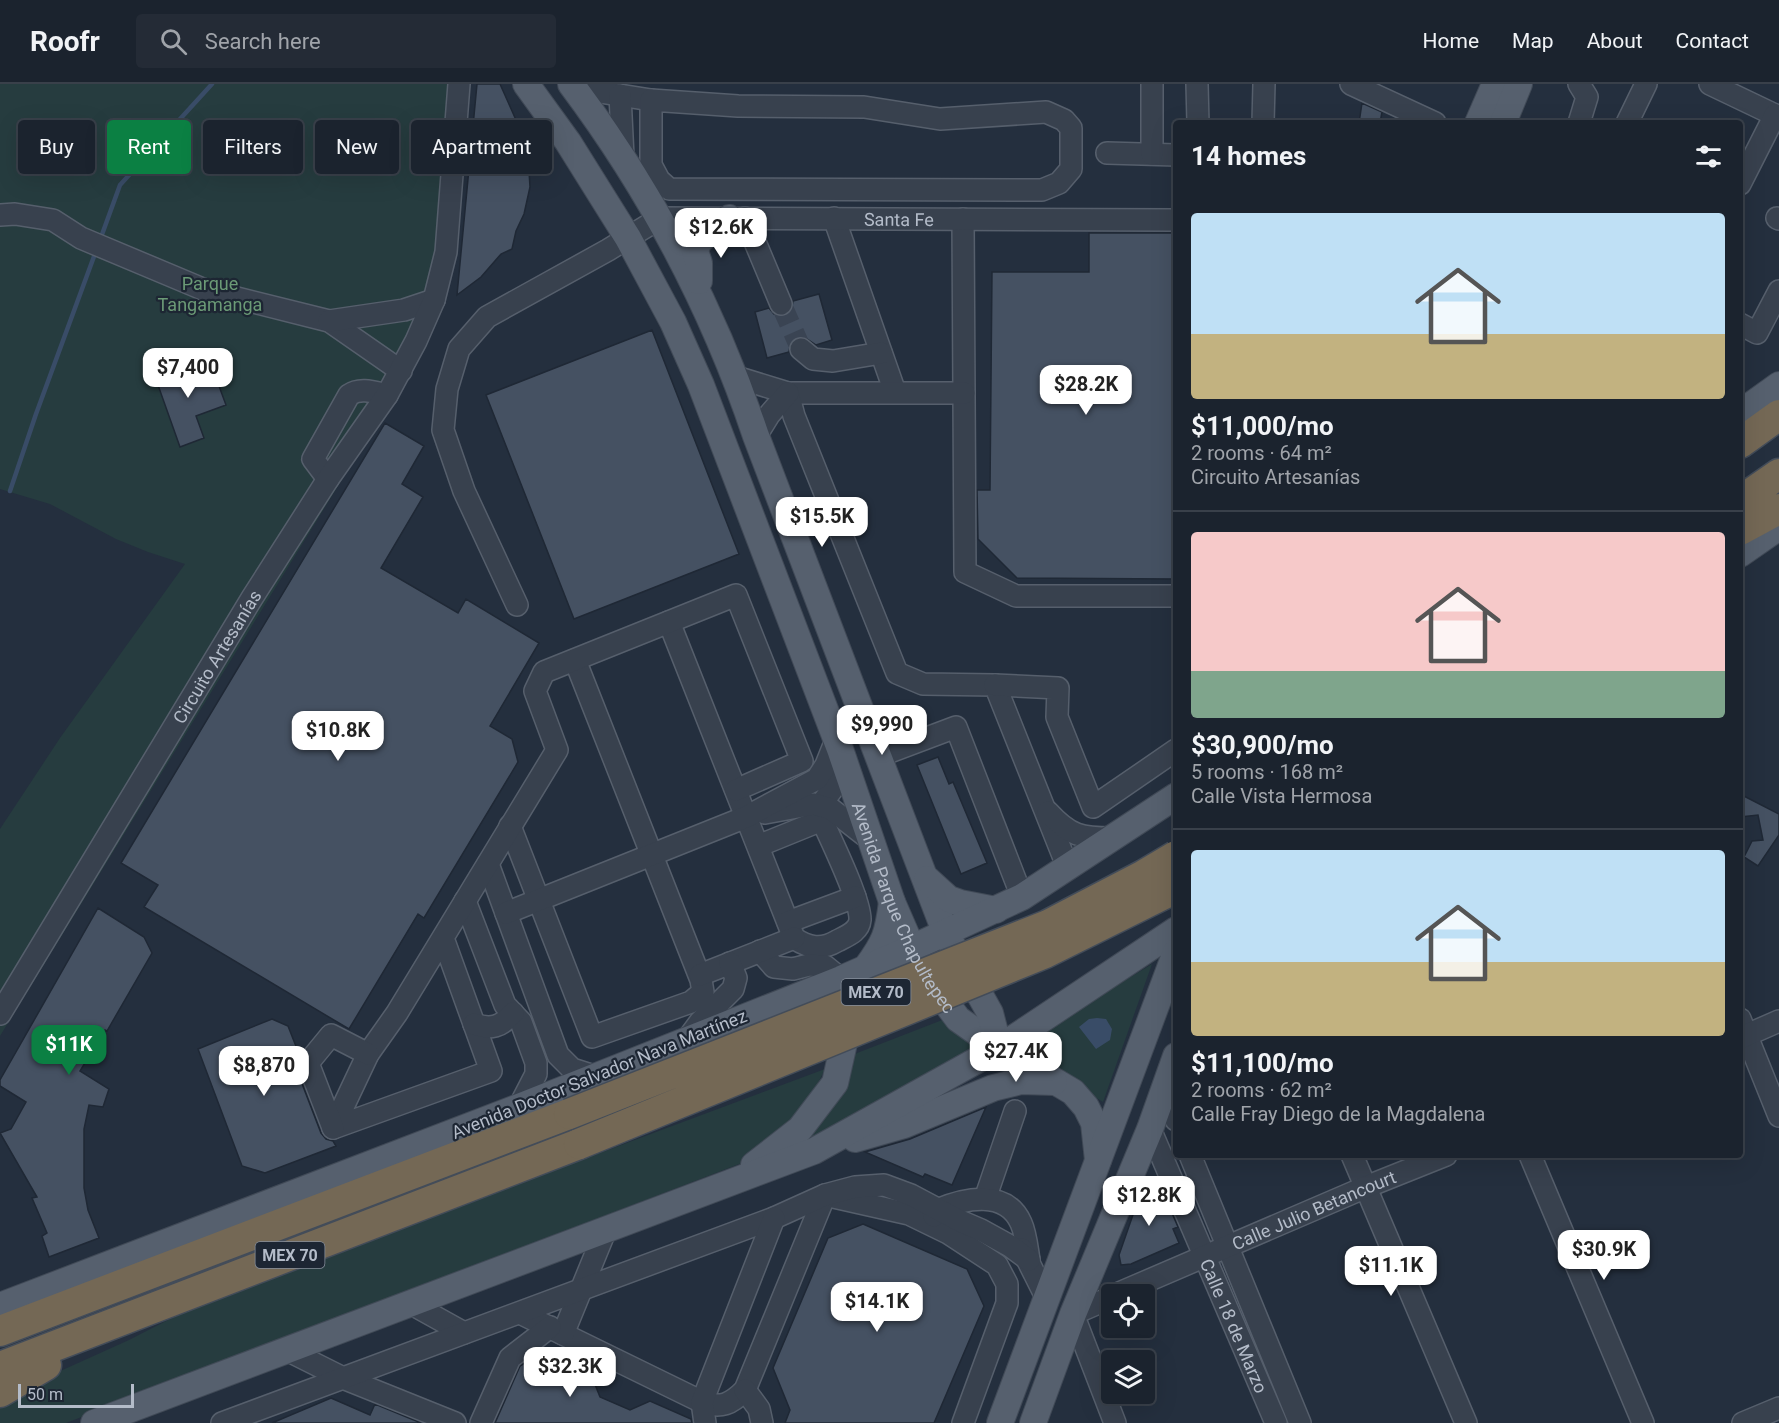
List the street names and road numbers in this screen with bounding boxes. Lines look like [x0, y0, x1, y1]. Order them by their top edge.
street label: Santa Fe [864, 208, 934, 230]
street label: Circuito Artesanías [168, 586, 265, 727]
street label: Avenida Parque Chapultepec [848, 799, 960, 1017]
road number: MEX 70 [842, 979, 910, 1005]
street label: Avenida Doctor Salvador Nava Martínez [448, 1005, 750, 1143]
street label: Calle Julio Betancourt [1229, 1166, 1399, 1254]
road number: MEX 70 [256, 1242, 324, 1268]
street label: Calle 18 de Marzo [1196, 1255, 1272, 1396]

